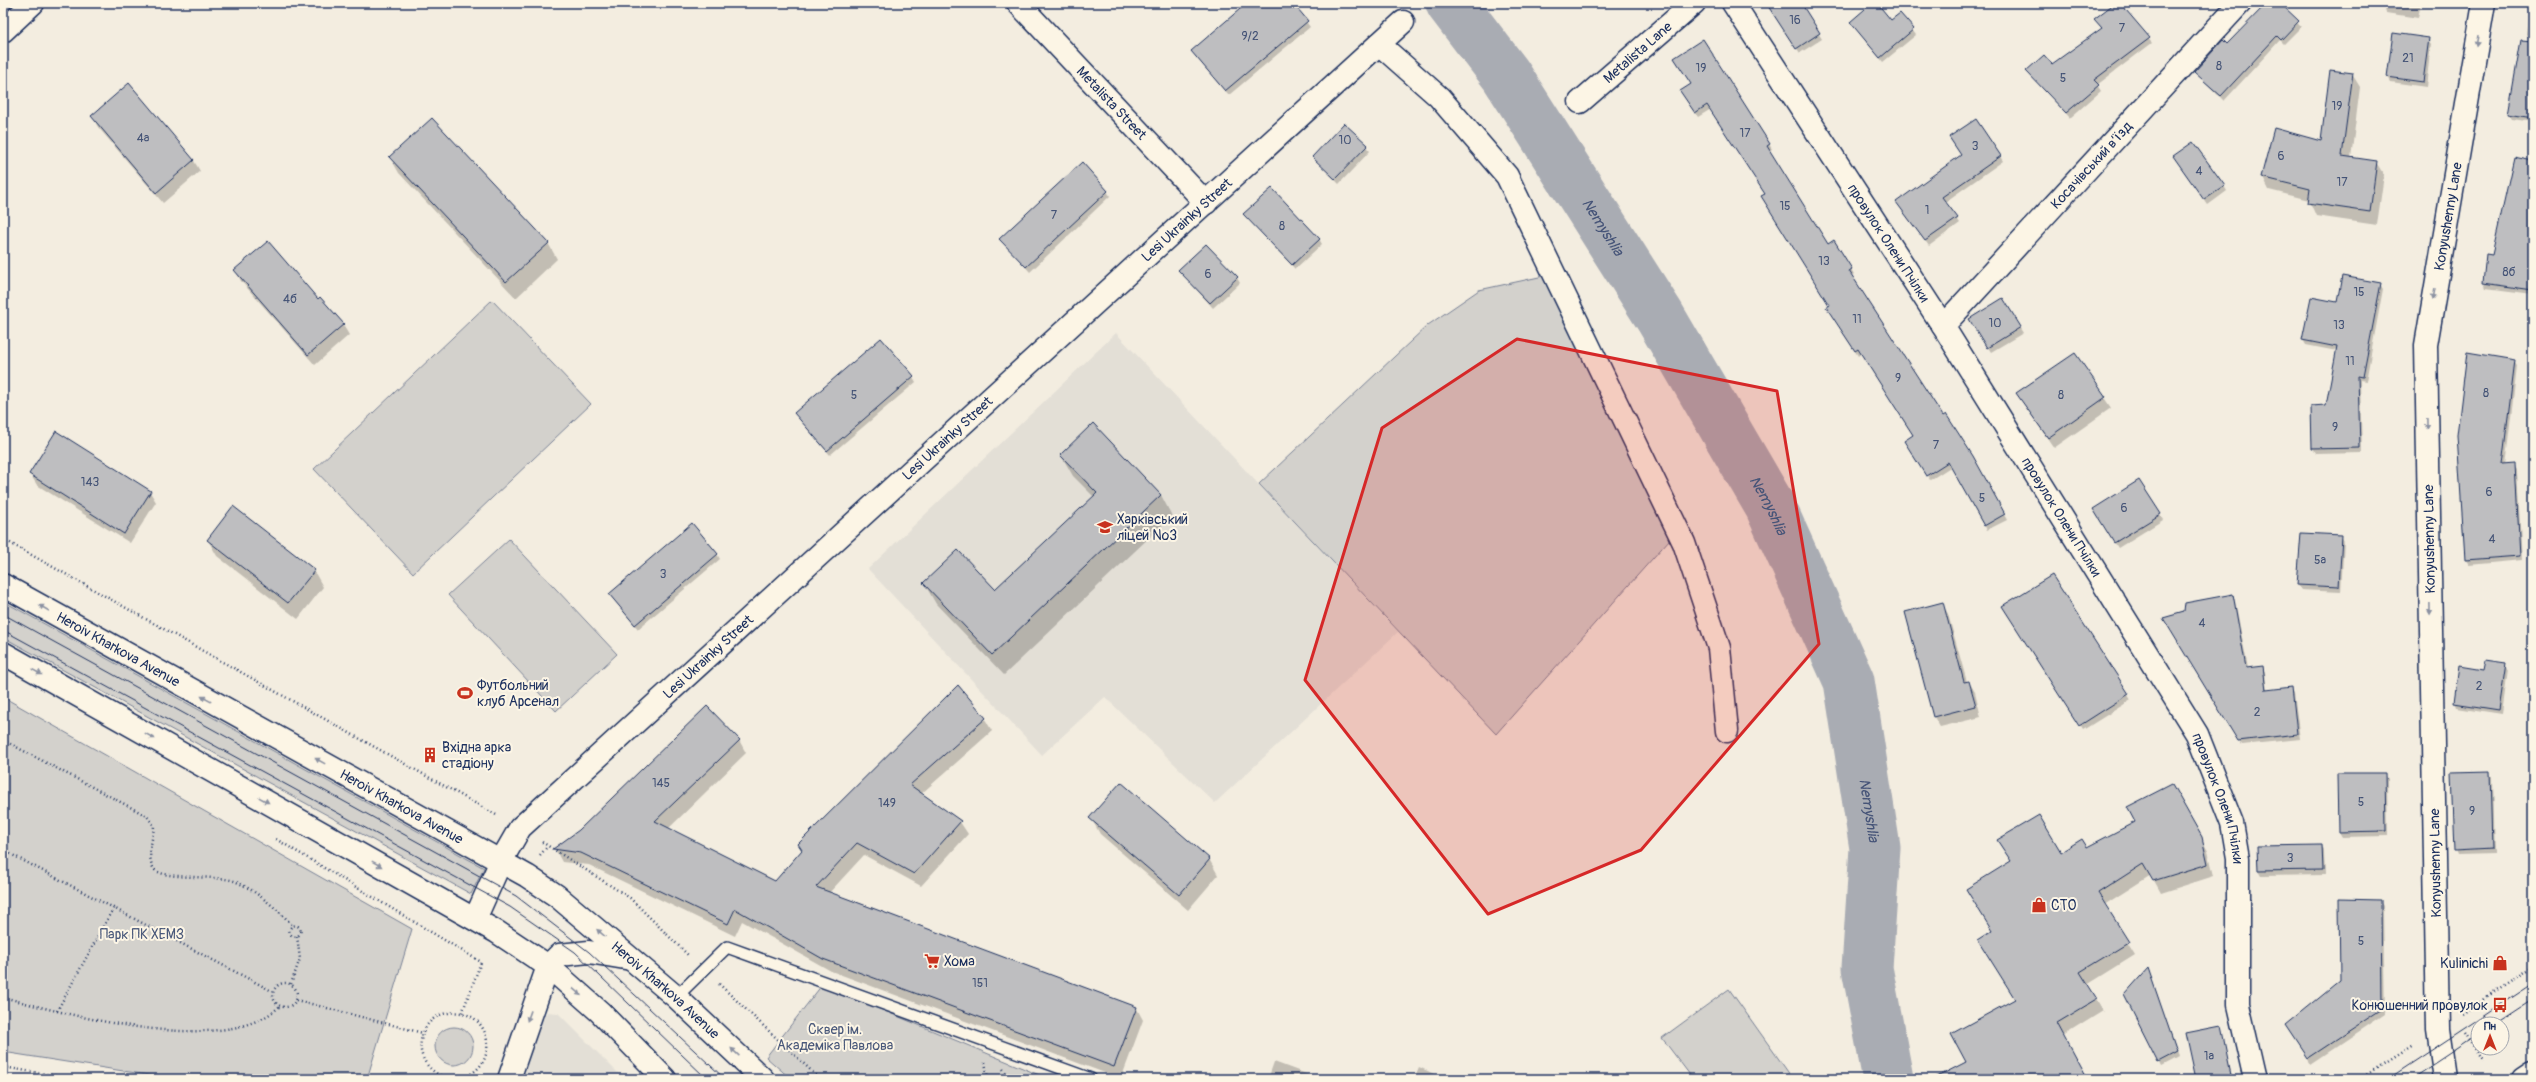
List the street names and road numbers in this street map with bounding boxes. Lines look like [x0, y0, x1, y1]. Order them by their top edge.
street label: Metalista Lane [1600, 18, 1676, 87]
street label: Metalista Street [1073, 63, 1150, 144]
street label: Косачівський в’їзд [2047, 117, 2136, 212]
street label: Konyushenny Lane [2431, 161, 2466, 272]
street label: Lesi Ukrainky Street [1138, 174, 1236, 266]
street label: провулок Олени Пчілки [1844, 181, 1933, 305]
street label: Lesi Ukrainky Street [899, 393, 996, 484]
street label: провулок Олени Пчілки [2018, 454, 2105, 580]
street label: Konyushenny Lane [2420, 484, 2439, 594]
street label: Heroiv Kharkova Avenue [53, 608, 183, 691]
street label: Lesi Ukrainky Street [659, 611, 757, 702]
street label: провулок Олени Пчілки [2188, 730, 2246, 864]
street label: Heroiv Kharkova Avenue [337, 766, 466, 848]
street label: Konyushenny Lane [2426, 808, 2445, 918]
street label: Heroiv Kharkova Avenue [608, 938, 723, 1043]

